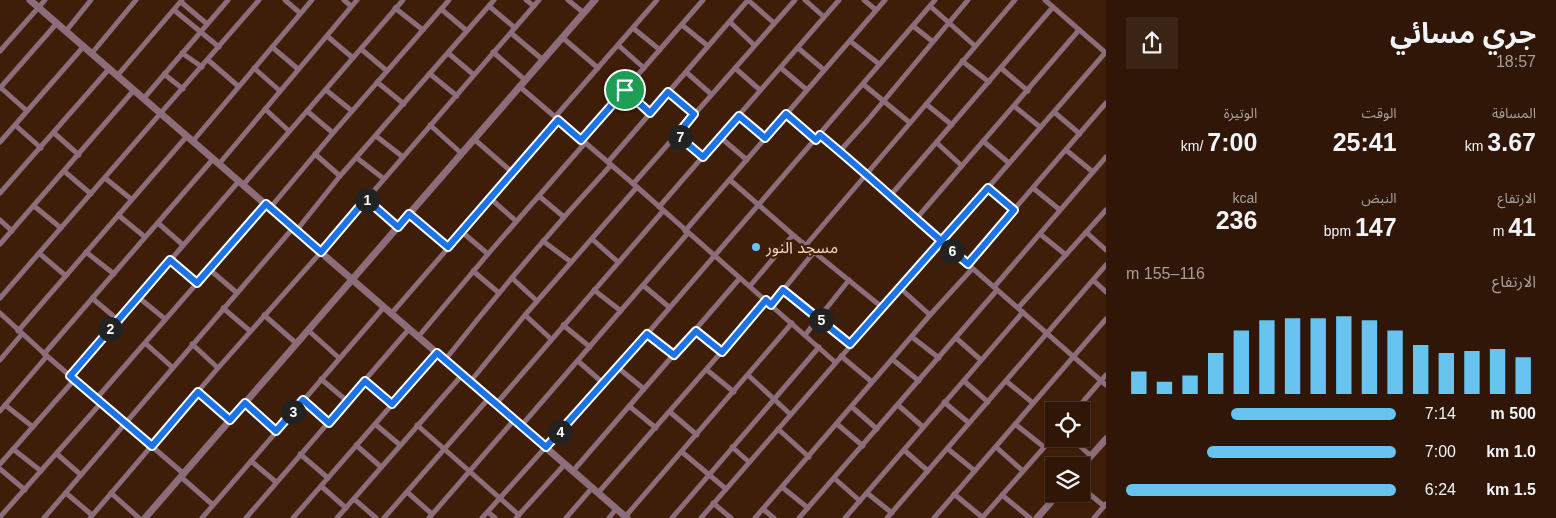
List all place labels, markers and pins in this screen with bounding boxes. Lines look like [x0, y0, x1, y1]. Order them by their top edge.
pin [604, 69, 646, 111]
pin: 7 [668, 124, 692, 150]
pin: 1 [354, 188, 380, 212]
pin: 6 [940, 238, 964, 264]
place label: مسجد النور [765, 239, 838, 257]
marker: مسجد النور [750, 241, 762, 253]
pin: 5 [808, 308, 834, 332]
pin: 2 [98, 316, 122, 342]
pin: 3 [280, 400, 306, 424]
pin: 4 [548, 420, 572, 444]

